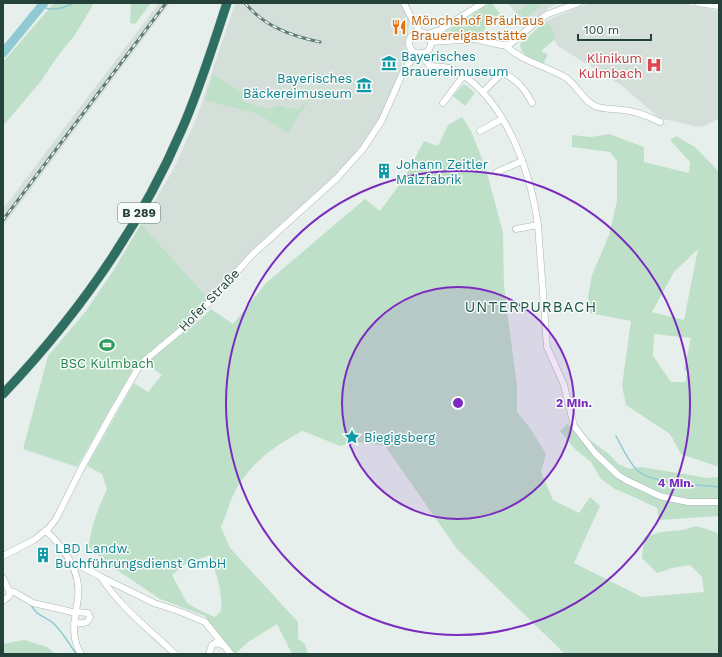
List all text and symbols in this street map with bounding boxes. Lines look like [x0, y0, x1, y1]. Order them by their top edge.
place label: Mönchshof Bräuhaus Brauereigaststätte [411, 13, 544, 43]
scale bar [578, 16, 651, 42]
restaurant icon: Mönchshof Bräuhaus Brauereigaststätte [390, 18, 408, 36]
text: 100 m [584, 23, 619, 37]
place label: Bayerisches Brauereimuseum [401, 49, 509, 79]
place label: Klinikum Kulmbach [579, 51, 642, 81]
museum icon: Bayerisches Brauereimuseum [380, 54, 398, 72]
hospital icon: Klinikum Kulmbach [645, 56, 663, 74]
place label: Bayerisches Bäckereimuseum [243, 71, 352, 101]
museum icon: Bayerisches Bäckereimuseum [355, 76, 373, 94]
place label: Johann Zeitler Malzfabrik [396, 157, 488, 187]
building icon: Johann Zeitler Malzfabrik [375, 162, 393, 180]
road number: B 289 [118, 203, 160, 223]
street label: Hofer Straße [176, 266, 242, 334]
district label: UNTERPURBACH [465, 298, 597, 316]
sports icon: BSC Kulmbach [98, 336, 116, 354]
place label: BSC Kulmbach [60, 356, 154, 371]
centre of rings [451, 396, 465, 410]
text: 2 Min. [556, 396, 592, 410]
place icon: Biegigsberg [343, 428, 361, 446]
place label: Biegigsberg [364, 430, 435, 445]
text: 4 Min. [658, 476, 694, 490]
place label: LBD Landw. Buchführungsdienst GmbH [55, 541, 226, 571]
building icon: LBD Landw. Buchführungsdienst GmbH [34, 546, 52, 564]

